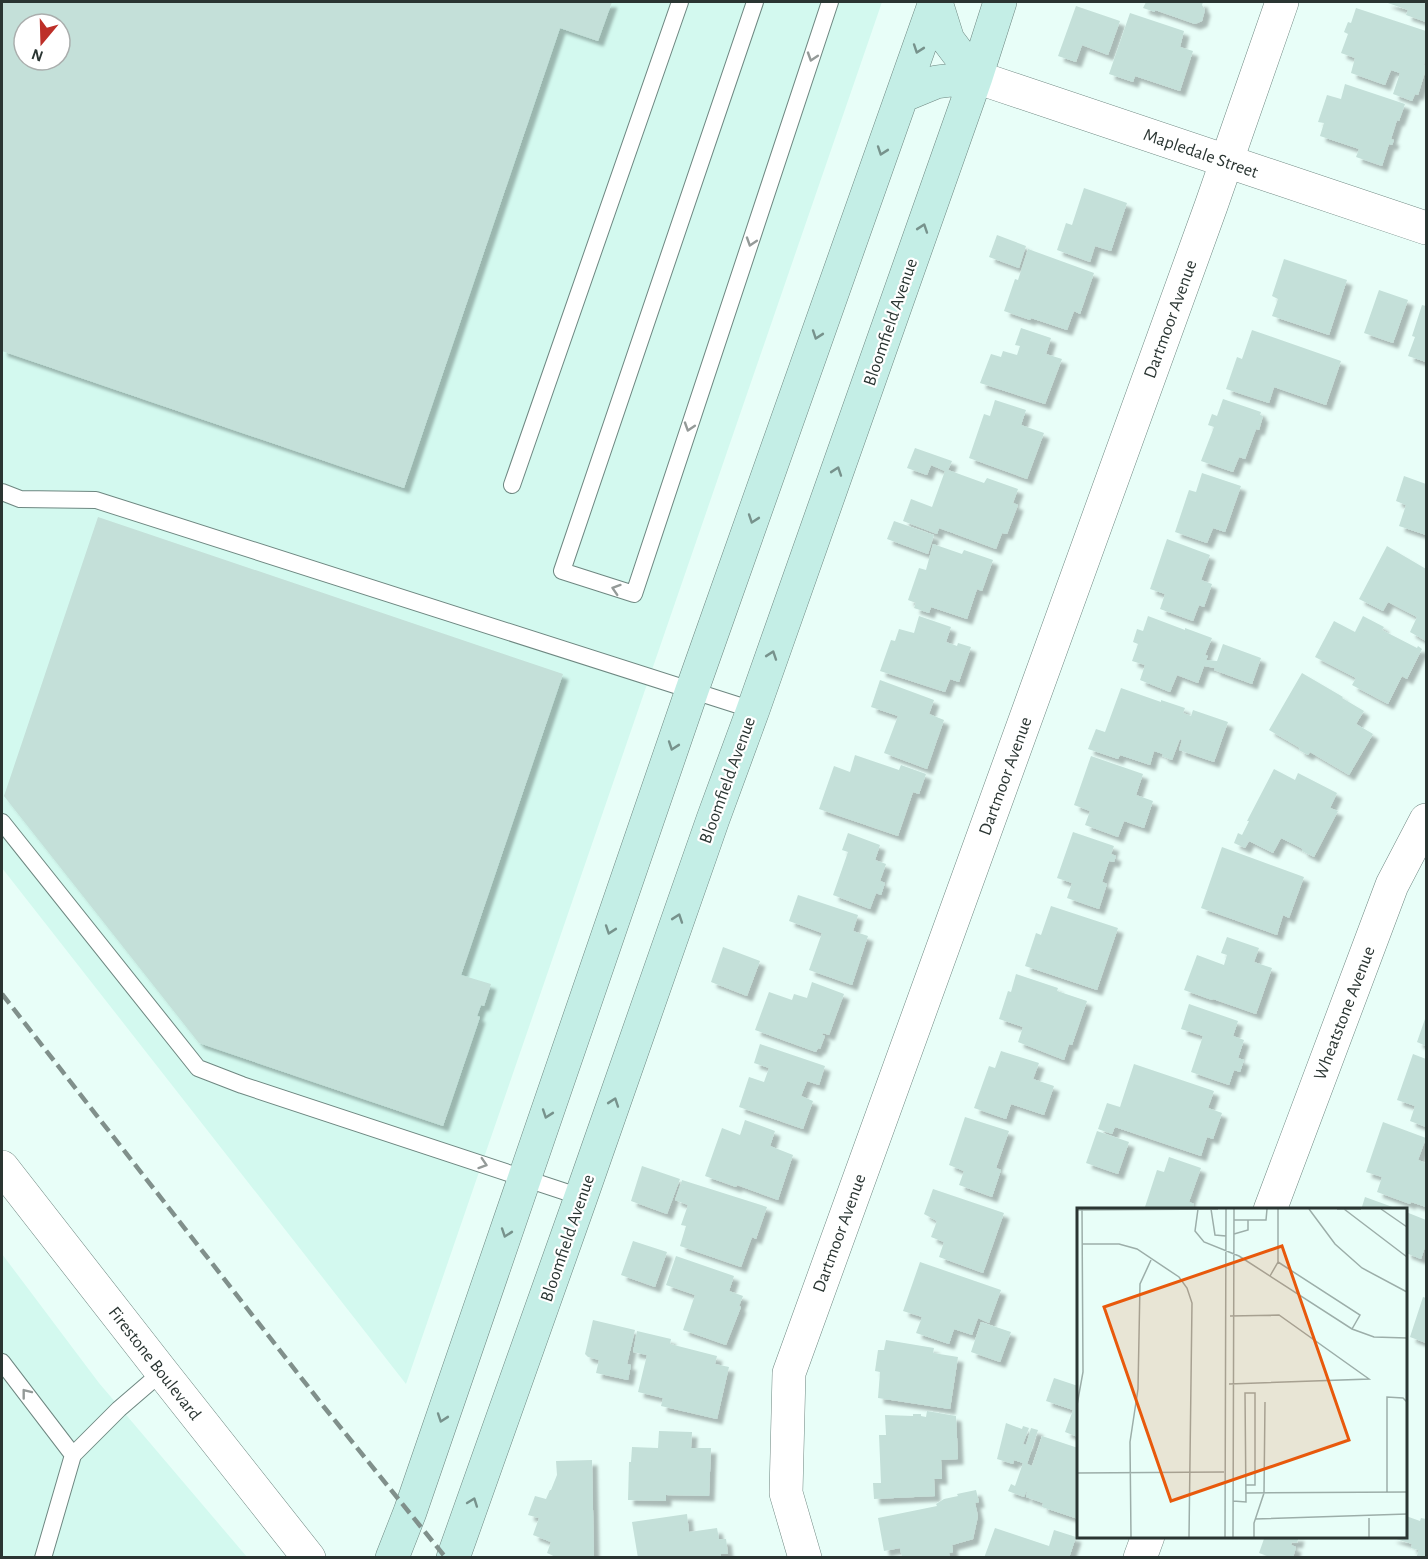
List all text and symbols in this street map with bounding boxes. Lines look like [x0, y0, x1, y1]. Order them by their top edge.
north arrow [12, 12, 72, 72]
one-way arrow [913, 43, 926, 54]
text: N [30, 46, 45, 65]
one-way arrow [807, 51, 819, 62]
street label: Mapledale Street [1141, 126, 1261, 182]
one-way arrow [877, 145, 890, 156]
one-way arrow [915, 223, 928, 234]
one-way arrow [745, 236, 758, 247]
street label: Bloomfield Avenue [861, 256, 921, 388]
street label: Dartmoor Avenue [1141, 258, 1201, 381]
one-way arrow [812, 329, 825, 340]
one-way arrow [684, 421, 697, 432]
one-way arrow [830, 467, 843, 477]
one-way arrow [747, 513, 760, 524]
one-way arrow [611, 583, 622, 596]
one-way arrow [765, 650, 778, 661]
street label: Bloomfield Avenue [697, 715, 759, 846]
street label: Dartmoor Avenue [976, 715, 1036, 838]
one-way arrow [668, 740, 681, 750]
one-way arrow [671, 913, 684, 924]
one-way arrow [604, 924, 617, 935]
street label: Wheatstone Avenue [1311, 944, 1379, 1083]
one-way arrow [607, 1097, 620, 1108]
one-way arrow [541, 1108, 554, 1119]
one-way arrow [477, 1157, 488, 1170]
street label: Bloomfield Avenue [538, 1172, 598, 1304]
street label: Dartmoor Avenue [810, 1172, 870, 1295]
inset map [1077, 1208, 1407, 1538]
one-way arrow [500, 1227, 513, 1238]
street label: Firestone Boulevard [104, 1304, 204, 1424]
one-way arrow [22, 1389, 33, 1400]
one-way arrow [437, 1412, 450, 1423]
one-way arrow [465, 1498, 478, 1508]

